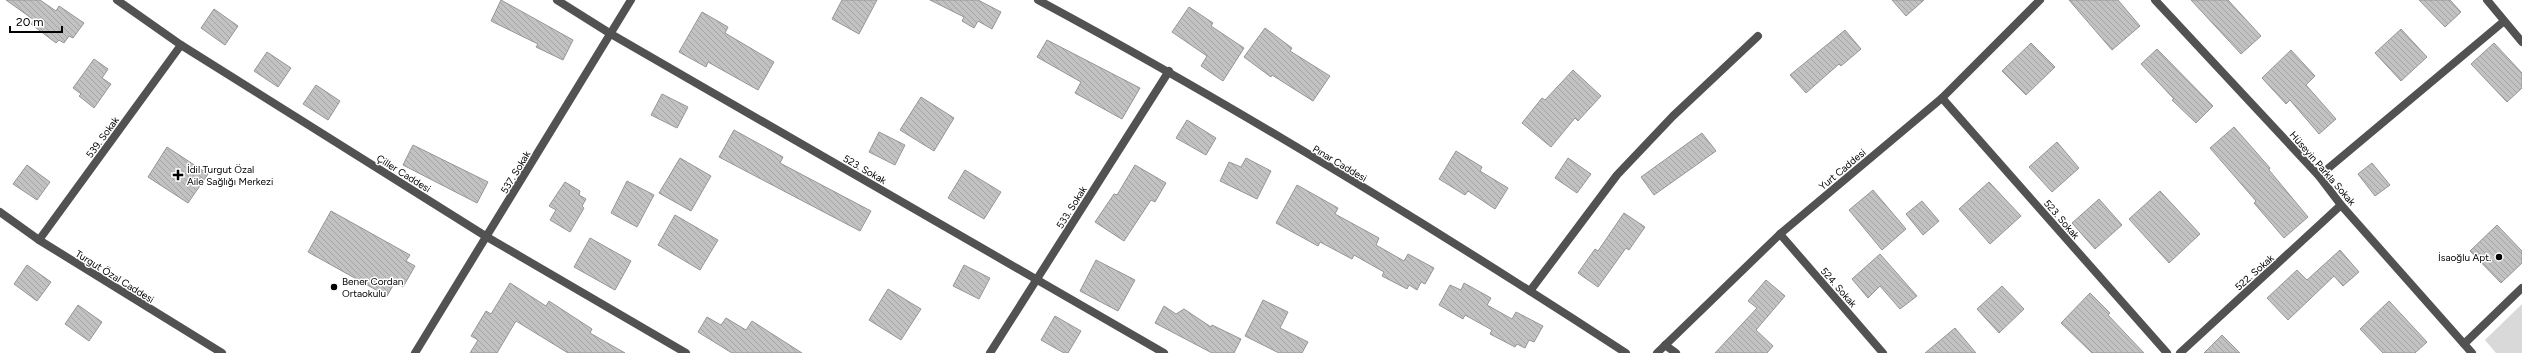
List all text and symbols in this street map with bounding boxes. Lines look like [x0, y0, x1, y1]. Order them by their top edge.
scale bar [10, 8, 62, 34]
text: 20 m [16, 15, 44, 29]
street label: 539. Sokak [83, 114, 122, 161]
street label: Hüseyin Parkla Sokak [2287, 129, 2358, 208]
street label: Pınar Caddesi [1310, 142, 1369, 185]
street label: Yurt Caddesi [1816, 146, 1868, 193]
street label: 537. Sokak [498, 148, 533, 196]
street label: Çiller Caddesi [374, 152, 433, 195]
street label: 523. Sokak [841, 152, 889, 187]
place label: İdil Turgut Özal Aile Sağlığı Merkezi [187, 163, 273, 188]
marker: İdil Turgut Özal Aile Sağlığı Merkezi [172, 169, 184, 181]
street label: 533. Sokak [1053, 183, 1090, 231]
street label: 523. Sokak [2041, 197, 2082, 242]
street label: Turgut Özal Caddesi [73, 247, 157, 306]
street label: 522. Sokak [2232, 251, 2277, 293]
place label: İsaoğlu Apt. [2438, 251, 2491, 264]
marker: İsaoğlu Apt. [2494, 252, 2504, 262]
street label: 524. Sokak [1818, 265, 1860, 310]
place label: Bener Cordan Ortaokulu [342, 275, 404, 300]
marker: Bener Cordan Ortaokulu [329, 282, 339, 292]

